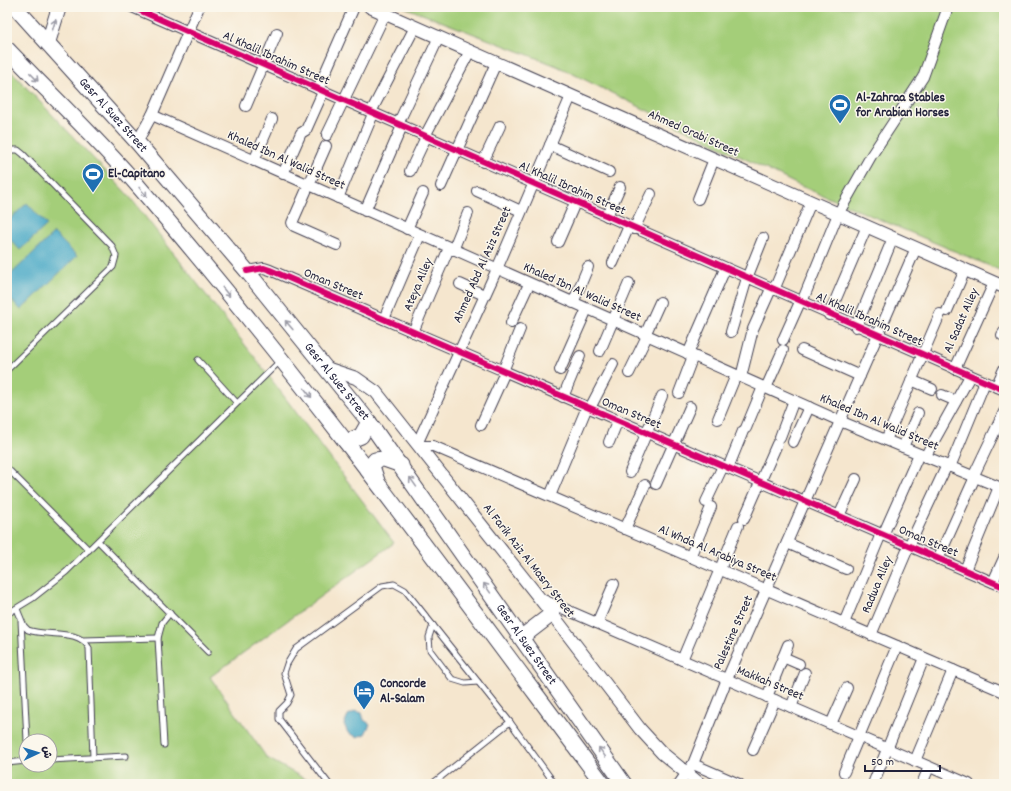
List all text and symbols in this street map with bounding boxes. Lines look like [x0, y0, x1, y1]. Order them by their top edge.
one-way arrow [51, 19, 58, 32]
street label: Al Khalil Ibrahim Street [220, 27, 333, 91]
one-way arrow [29, 72, 39, 82]
street label: Gesr Al Suez Street [74, 74, 152, 157]
place label: Al-Zahraa Stables for Arabian Horses [855, 89, 950, 123]
sports icon: Al-Zahraa Stables for Arabian Horses [827, 92, 853, 125]
street label: Ahmed Orabi Street [644, 105, 742, 163]
street label: Khaled Ibn Al Walid Street [224, 126, 348, 196]
street label: Al Khalil Ibrahim Street [516, 157, 629, 221]
sports icon: El-Capitano [80, 161, 106, 194]
place label: El-Capitano [108, 165, 165, 184]
one-way arrow [139, 186, 147, 197]
street label: Ahmed Abd Al Aziz Street [449, 204, 517, 326]
street label: Ateya Alley [399, 255, 439, 315]
street label: Khaled Ibn Al Walid Street [520, 258, 644, 328]
street label: Oman Street [300, 264, 366, 306]
street label: Al Sadat Alley [939, 285, 985, 356]
one-way arrow [221, 287, 230, 298]
street label: Al Khalil Ibrahim Street [813, 288, 926, 352]
one-way arrow [285, 319, 294, 330]
street label: Gesr Al Suez Street [299, 339, 374, 425]
one-way arrow [303, 388, 312, 399]
street label: Khaled Ibn Al Walid Street [817, 389, 942, 457]
street label: Oman Street [598, 393, 664, 435]
one-way arrow [409, 477, 417, 488]
street label: Al Farik Aziz Al Masry Street [477, 500, 579, 622]
street label: Al Whda Al Arabiya Street [655, 520, 779, 588]
street label: Oman Street [895, 521, 961, 563]
street label: Radwa Alley [857, 553, 899, 616]
one-way arrow [483, 583, 491, 594]
street label: Palestine Street [709, 593, 759, 673]
street label: Gesr Al Suez Street [491, 600, 561, 689]
street label: Makkah Street [734, 661, 807, 707]
place label: Concorde Al-Salam [380, 675, 426, 709]
hotel icon: Concorde Al-Salam [351, 678, 377, 711]
north arrow [18, 733, 58, 773]
text: ش [38, 746, 54, 759]
one-way arrow [598, 747, 606, 758]
scale bar [865, 747, 940, 773]
text: 50 m [871, 754, 894, 771]

